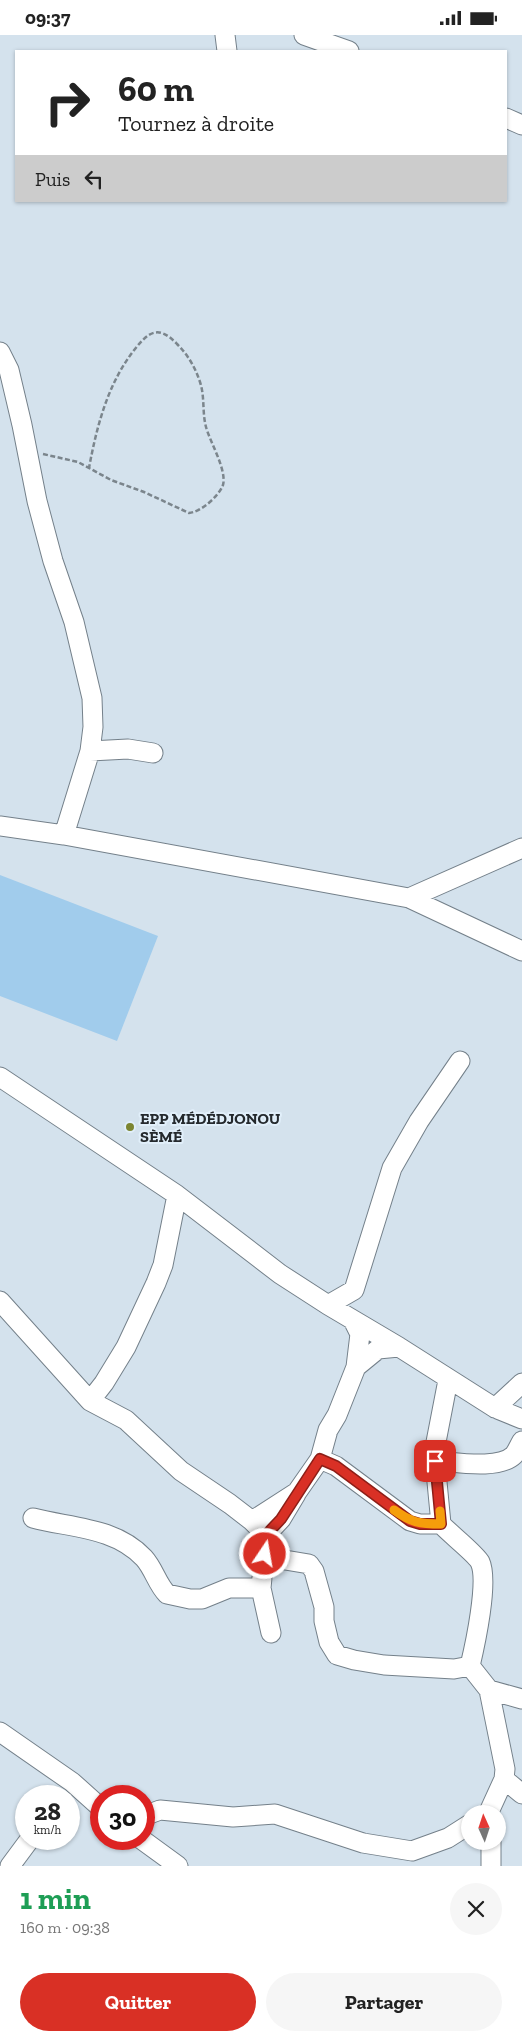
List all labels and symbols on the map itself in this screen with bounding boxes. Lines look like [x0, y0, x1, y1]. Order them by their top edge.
place label: EPP MÉDÉDJONOU SÈMÉ [140, 1109, 281, 1146]
marker: EPP MÉDÉDJONOU SÈMÉ [124, 1121, 136, 1133]
pin [414, 1440, 456, 1482]
position arrow [238, 1527, 290, 1579]
speed limit sign: 30 [90, 1785, 155, 1850]
north arrow [461, 1805, 506, 1850]

